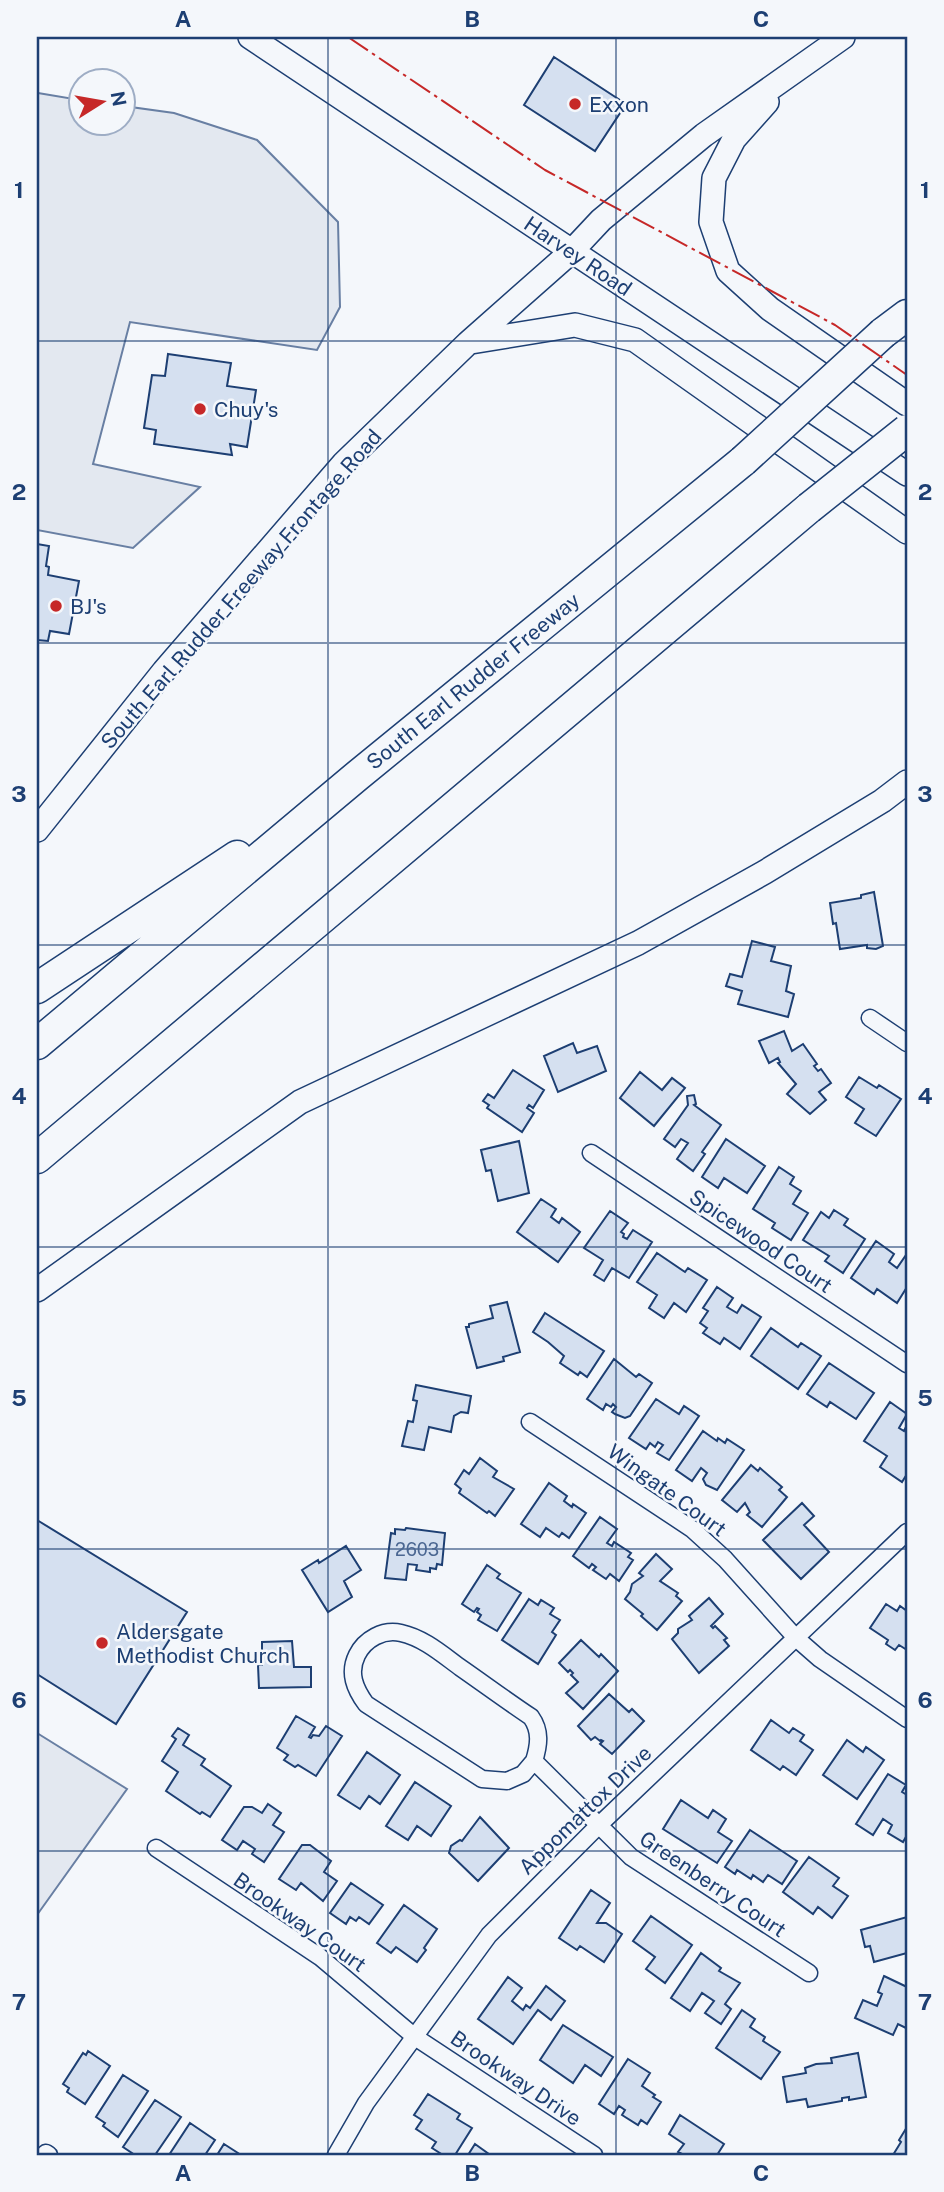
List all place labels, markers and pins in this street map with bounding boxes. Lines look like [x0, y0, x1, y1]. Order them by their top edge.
place label: Exxon [589, 92, 649, 117]
marker: Exxon [567, 96, 583, 112]
place label: Chuy's [214, 397, 278, 422]
marker: Chuy's [192, 401, 208, 417]
place label: BJ's [70, 594, 107, 619]
marker: BJ's [48, 598, 64, 614]
place label: Aldersgate Methodist Church [116, 1619, 290, 1668]
marker: Aldersgate Methodist Church [94, 1635, 110, 1651]

